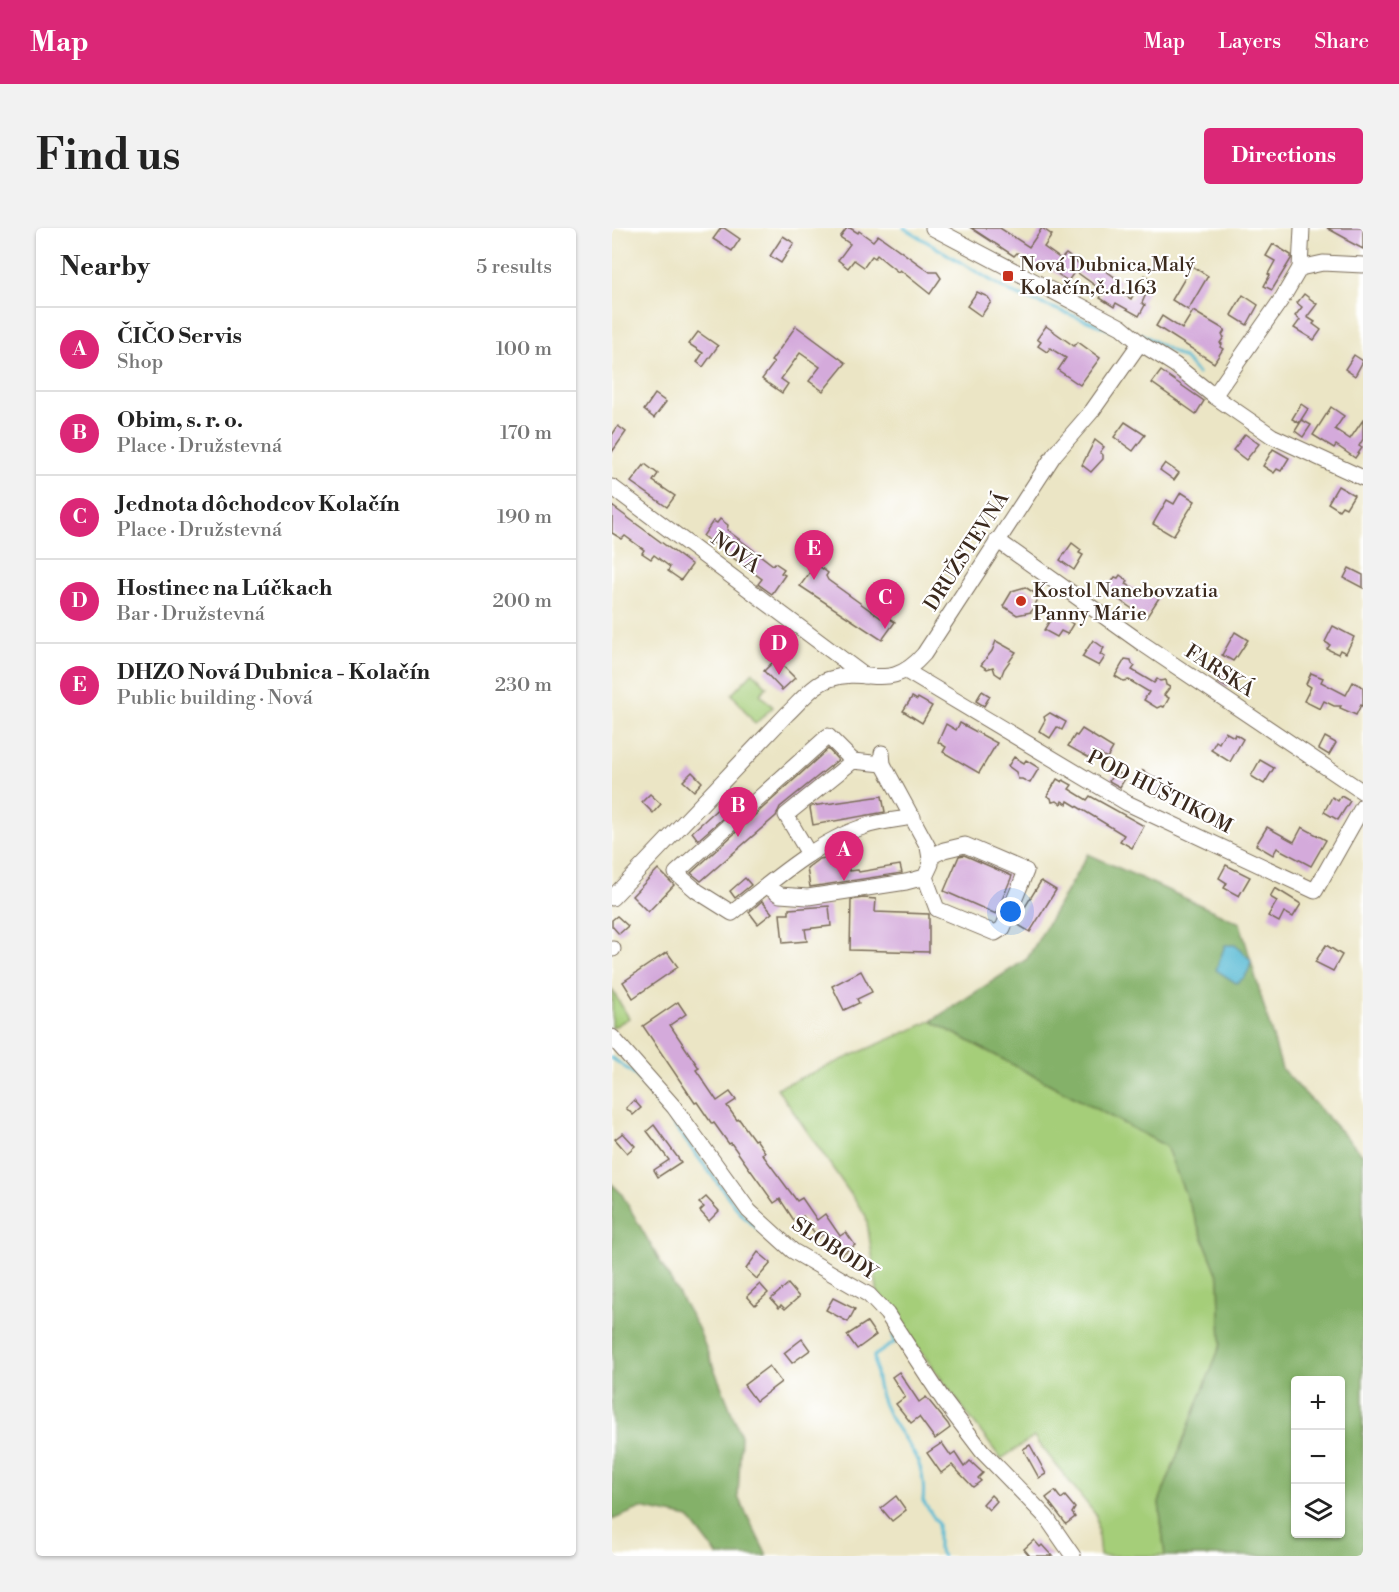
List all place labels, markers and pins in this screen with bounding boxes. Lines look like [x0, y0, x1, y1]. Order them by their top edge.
place label: Nová Dubnica,Malý Kolačín,č.d.163 [1020, 253, 1195, 301]
marker: Nová Dubnica,Malý Kolačín,č.d.163 [1001, 269, 1015, 283]
pin: E [794, 530, 834, 580]
place label: Kostol Nanebovzatia Panny Márie [1033, 579, 1219, 627]
pin: C [866, 580, 904, 629]
marker: Kostol Nanebovzatia Panny Márie [1014, 594, 1028, 608]
pin: D [760, 626, 798, 675]
pin: B [718, 788, 758, 837]
pin: A [824, 832, 864, 881]

